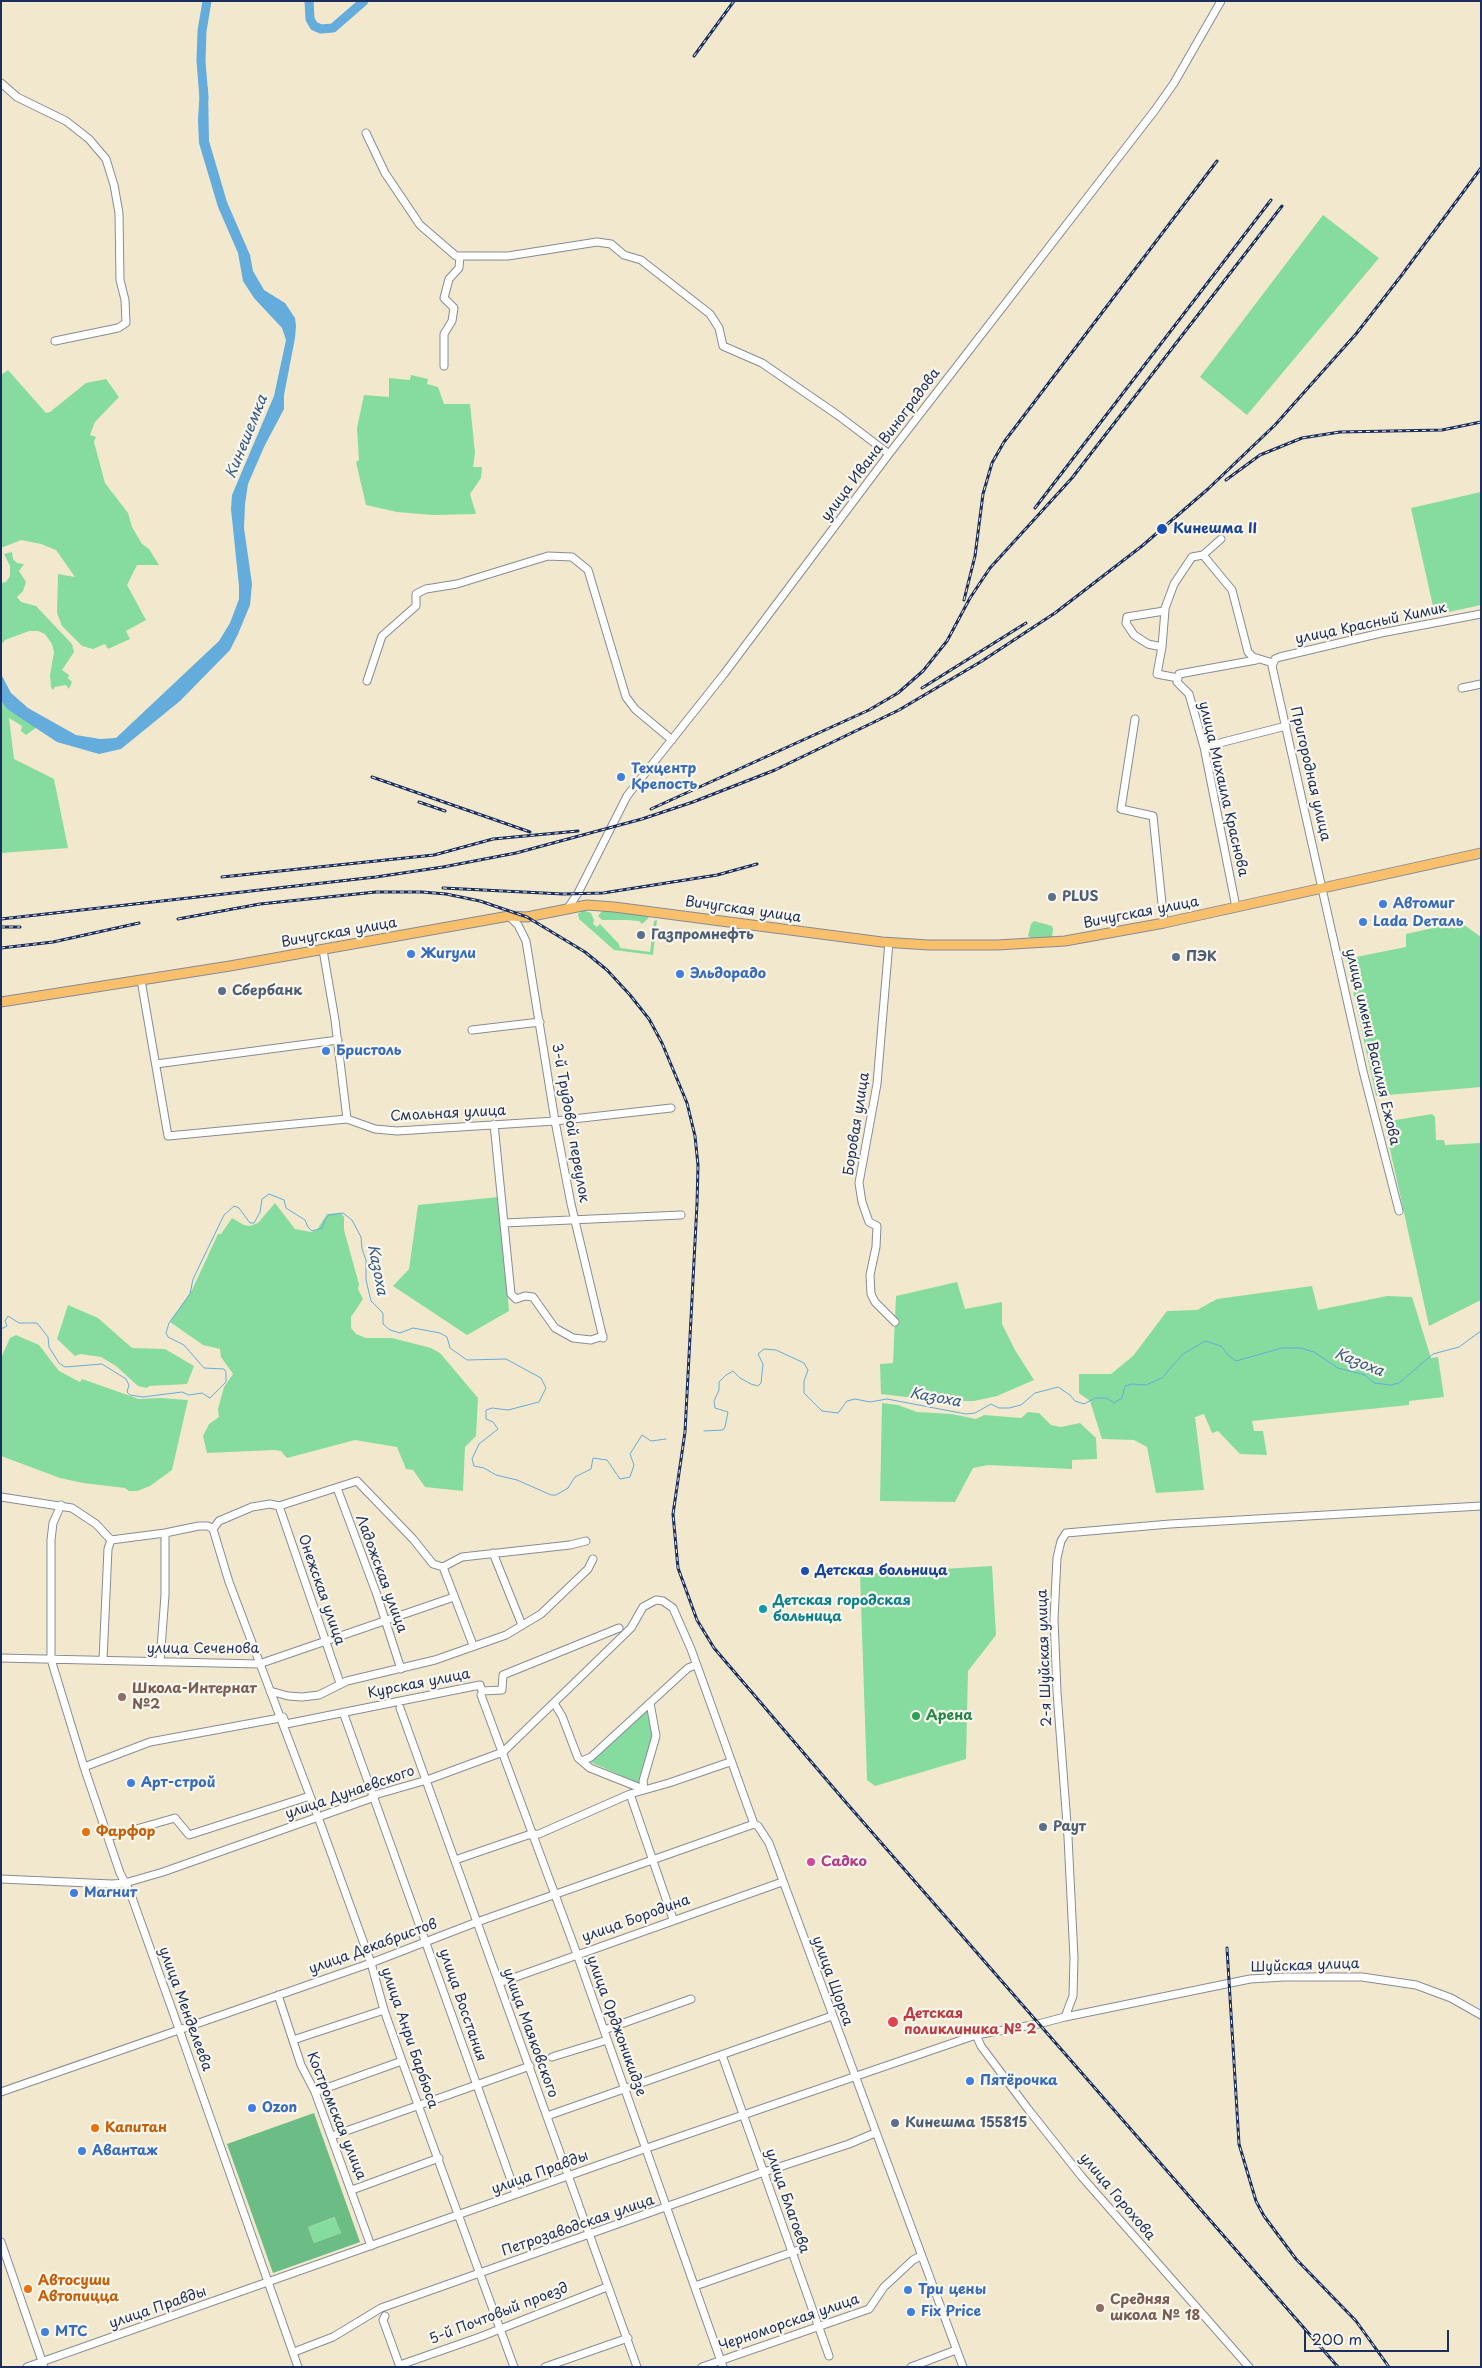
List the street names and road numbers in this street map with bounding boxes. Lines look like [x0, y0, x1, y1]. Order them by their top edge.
street label: улица Ивана Виноградова [818, 365, 944, 525]
street label: улица Красный Химик [1294, 600, 1448, 648]
street label: улица Михаила Краснова [1195, 700, 1251, 878]
street label: Пригородная улица [1286, 705, 1334, 843]
street label: Вичугская улица [684, 894, 802, 926]
street label: Вичугская улица [1082, 894, 1200, 932]
street label: Вичугская улица [280, 915, 398, 951]
street label: улица имени Василия Ежова [1341, 947, 1403, 1147]
street label: 3-й Трудовой переулок [548, 1042, 592, 1204]
street label: Боровая улица [841, 1071, 873, 1177]
street label: Смольная улица [390, 1103, 506, 1125]
street label: Ладожская улица [352, 1513, 410, 1635]
street label: Онежская улица [294, 1532, 348, 1648]
street label: 2-я Шуйская улица [1034, 1589, 1056, 1727]
street label: улица Сеченова [147, 1641, 259, 1657]
street label: Курская улица [366, 1666, 472, 1702]
street label: улица Дунаевского [283, 1763, 417, 1823]
street label: улица Бородина [580, 1892, 692, 1946]
street label: улица Декабристов [306, 1916, 440, 1978]
street label: улица Щорса [808, 1934, 856, 2028]
street label: улица Менделеева [155, 1945, 215, 2073]
street label: улица Восстания [435, 1946, 489, 2064]
street label: улица Орджоникидзе [583, 1953, 649, 2099]
street label: Шуйская улица [1250, 1956, 1360, 1976]
street label: улица Анри Барбюса [377, 1965, 441, 2111]
street label: улица Маяковского [499, 1966, 561, 2100]
street label: Костромская улица [303, 2050, 369, 2182]
street label: улица Благоева [761, 2147, 813, 2255]
street label: улица Правды [489, 2148, 591, 2198]
street label: улица Горохова [1076, 2150, 1158, 2244]
street label: Петрозаводская улица [500, 2192, 656, 2260]
street label: 5-й Почтовый проезд [427, 2280, 571, 2348]
street label: улица Правды [107, 2283, 209, 2333]
street label: Черноморская улица [716, 2291, 862, 2355]

